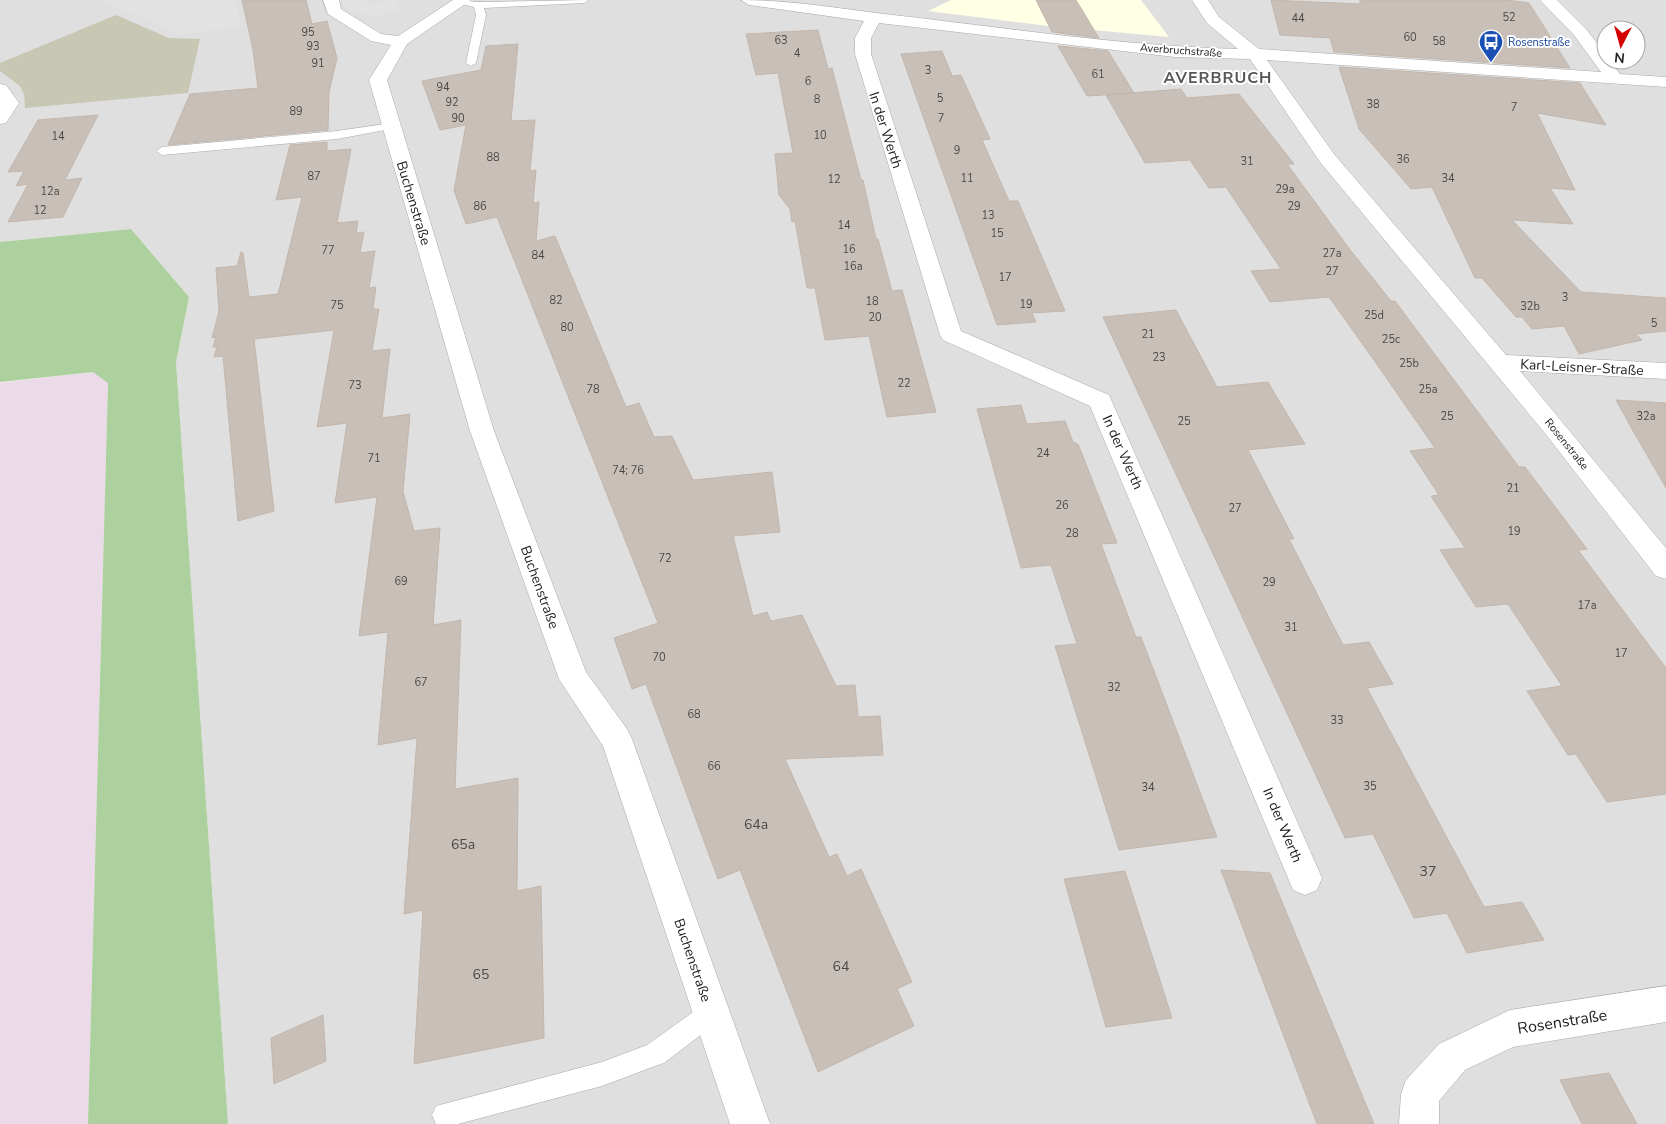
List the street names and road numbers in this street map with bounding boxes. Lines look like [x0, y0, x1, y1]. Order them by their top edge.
street label: Averbruchstraße [1139, 40, 1223, 61]
street label: In der Werth [864, 89, 907, 171]
street label: Buchenstraße [392, 159, 435, 248]
street label: Karl-Leisner-Straße [1520, 355, 1644, 380]
street label: In der Werth [1098, 412, 1147, 492]
street label: Rosenstraße [1541, 415, 1592, 473]
street label: Buchenstraße [516, 543, 563, 631]
street label: In der Werth [1258, 785, 1307, 866]
street label: Buchenstraße [669, 916, 716, 1004]
street label: Rosenstraße [1516, 1004, 1609, 1040]

